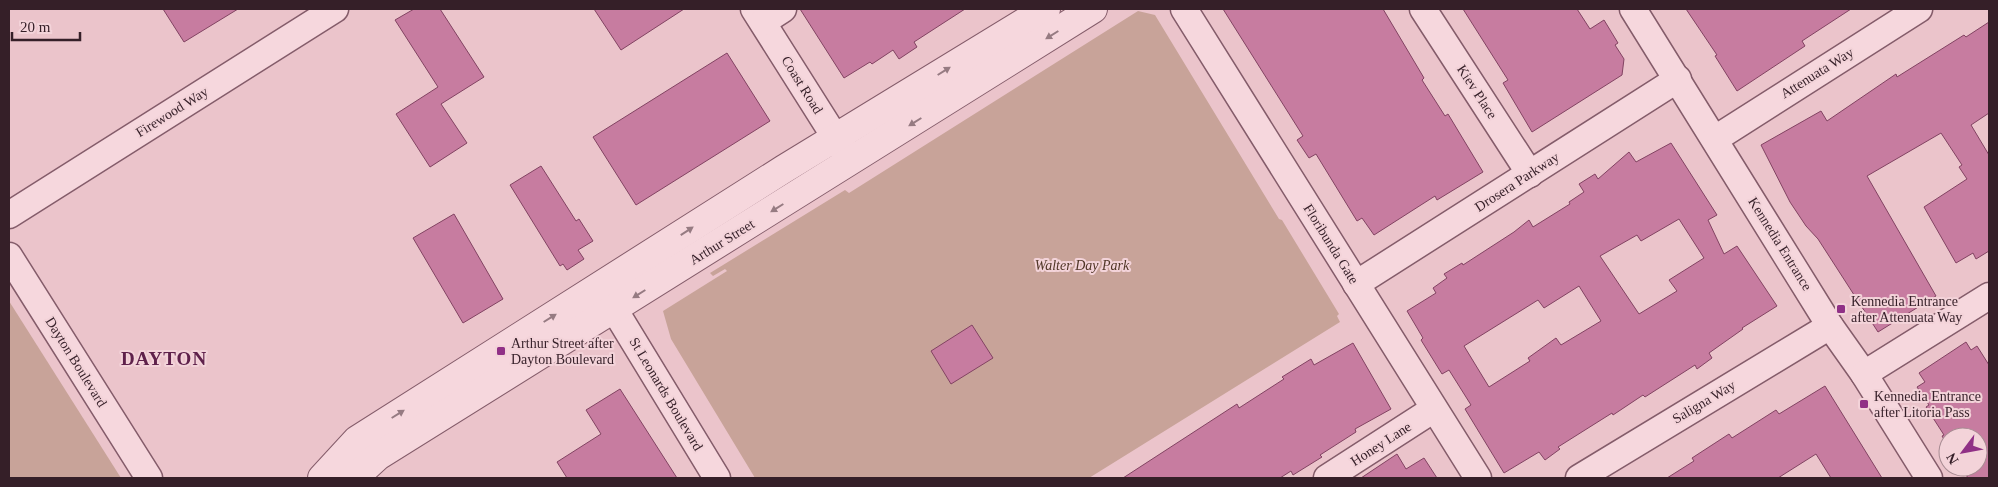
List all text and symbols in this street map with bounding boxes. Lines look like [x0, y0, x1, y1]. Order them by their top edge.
scale bar [12, 10, 80, 42]
text: 20 m [20, 19, 51, 35]
one-way arrow [1045, 30, 1059, 40]
street label: Attenuata Way [1778, 45, 1856, 101]
street label: Coast Road [778, 53, 826, 117]
street label: Kiev Place [1454, 62, 1500, 122]
one-way arrow [938, 66, 951, 76]
street label: Firewood Way [133, 84, 211, 140]
one-way arrow [908, 117, 921, 126]
street label: Drosera Parkway [1472, 149, 1562, 215]
street label: Kennedia Entrance [1745, 195, 1815, 293]
street label: Floribunda Gate [1300, 201, 1362, 287]
one-way arrow [770, 203, 783, 213]
street label: Arthur Street [687, 216, 757, 268]
one-way arrow [681, 226, 694, 236]
park label: Walter Day Park [1035, 258, 1130, 273]
one-way arrow [632, 289, 645, 299]
place label: Kennedia Entrance after Attenuata Way [1851, 294, 1962, 325]
marker: Kennedia Entrance after Attenuata Way [1835, 303, 1847, 315]
one-way arrow [544, 313, 557, 323]
street label: Dayton Boulevard [42, 314, 110, 410]
street label: St Leonards Boulevard [626, 335, 706, 453]
place label: Arthur Street after Dayton Boulevard [511, 336, 614, 367]
marker: Arthur Street after Dayton Boulevard [495, 345, 507, 357]
district label: DAYTON [121, 348, 207, 369]
street label: Saligna Way [1670, 377, 1738, 427]
place label: Kennedia Entrance after Litoria Pass [1874, 389, 1981, 420]
marker: Kennedia Entrance after Litoria Pass [1858, 398, 1870, 410]
one-way arrow [392, 410, 405, 419]
street label: Honey Lane [1348, 419, 1414, 469]
north arrow [1938, 427, 1988, 477]
text: N [1943, 450, 1961, 467]

